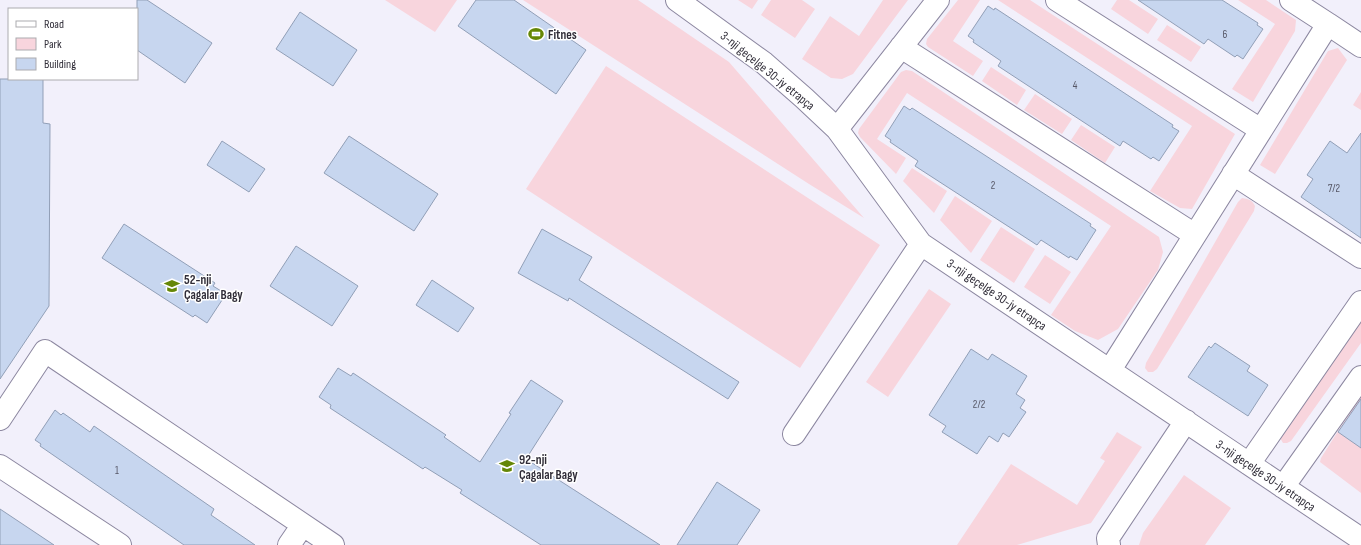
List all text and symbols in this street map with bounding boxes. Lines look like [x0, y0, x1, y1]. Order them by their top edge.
legend [8, 8, 138, 80]
text: Road [44, 17, 64, 32]
sports icon: Fitnes [527, 25, 545, 43]
place label: Fitnes [548, 27, 577, 43]
street label: 3-nji geçelge 30-jy etrapça [717, 28, 818, 114]
house number: 6 [1223, 28, 1228, 41]
text: Park [44, 37, 62, 52]
text: Building [44, 57, 76, 72]
house number: 4 [1073, 79, 1078, 92]
house number: 2 [991, 179, 996, 192]
house number: 7/2 [1328, 182, 1340, 195]
street label: 3-nji geçelge 30-jy etrapça [944, 256, 1049, 334]
place label: 52-nji Çagalar Bagy [184, 272, 243, 303]
school or university icon: 52-nji Çagalar Bagy [163, 277, 181, 295]
house number: 2/2 [973, 398, 986, 411]
street label: 3-nji geçelge 30-jy etrapça [1213, 437, 1318, 515]
place label: 92-nji Çagalar Bagy [519, 452, 578, 483]
school or university icon: 92-nji Çagalar Bagy [498, 457, 516, 475]
house number: 1 [115, 464, 119, 477]

